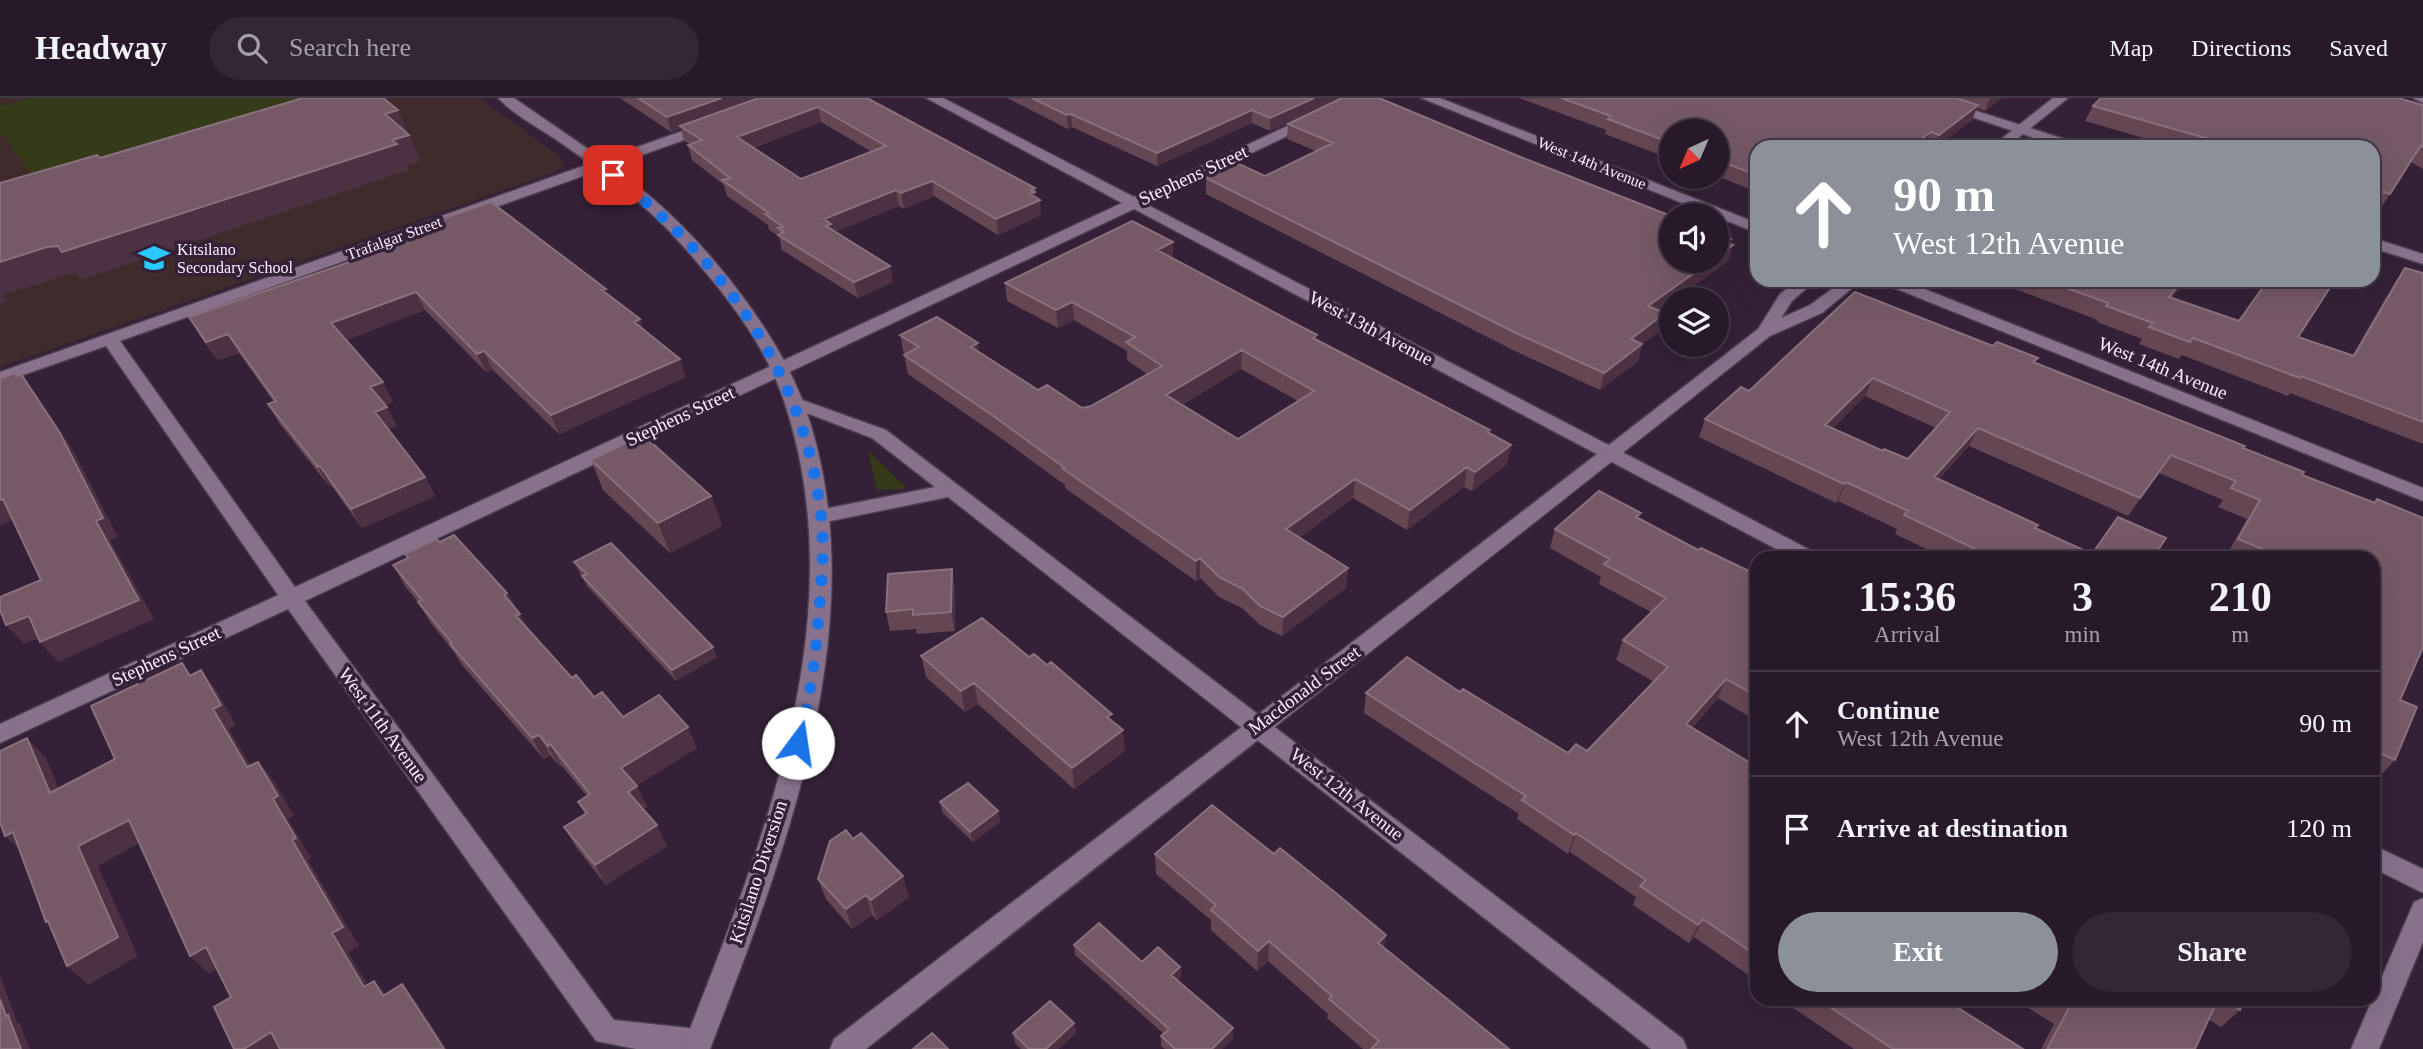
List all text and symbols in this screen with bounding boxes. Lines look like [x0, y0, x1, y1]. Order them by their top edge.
search box [209, 17, 699, 80]
icon: search [233, 29, 271, 67]
text: Headway [35, 30, 167, 66]
text: Search here [289, 33, 411, 62]
text: Map [2109, 35, 2153, 61]
text: Directions [2191, 35, 2291, 61]
text: Saved [2329, 35, 2388, 61]
north arrow [1659, 119, 1729, 189]
map controls [1659, 119, 1729, 357]
street label: West 14th Avenue [1535, 133, 1649, 193]
street label: Stephens Street [1135, 140, 1251, 209]
pin [583, 145, 643, 205]
icon: arrive [594, 156, 632, 194]
text: 90 m [1893, 167, 1995, 222]
icon: ahead [1778, 168, 1869, 259]
button: sound [1659, 203, 1729, 273]
street label: Trafalgar Street [344, 213, 445, 264]
text: West 12th Avenue [1893, 225, 2124, 261]
school or university icon: Kitsilano Secondary School [137, 241, 171, 275]
place label: Kitsilano Secondary School [177, 241, 294, 277]
street label: West 13th Avenue [1305, 286, 1437, 370]
button: layers [1659, 287, 1729, 357]
street label: West 14th Avenue [2095, 333, 2231, 403]
street label: Stephens Street [622, 381, 738, 450]
text: 15:36 [1858, 574, 1956, 620]
text: 3 [2072, 574, 2093, 620]
text: 210 [2209, 574, 2272, 620]
street label: Stephens Street [108, 621, 224, 690]
text: Arrival [1874, 622, 1941, 647]
text: min [2065, 622, 2100, 647]
text: m [2231, 622, 2249, 647]
street label: Macdonald Street [1244, 641, 1365, 739]
street label: West 11th Avenue [334, 664, 432, 786]
text: Continue [1837, 696, 1940, 725]
icon: ahead [1778, 705, 1816, 743]
position arrow [761, 706, 835, 780]
text: 90 m [2299, 709, 2352, 738]
text: West 12th Avenue [1837, 726, 2003, 751]
street label: West 12th Avenue [1286, 743, 1408, 845]
street label: Kitsilano Diversion [725, 797, 791, 946]
icon: arrive [1778, 810, 1816, 848]
text: Arrive at destination [1837, 814, 2068, 843]
text: 120 m [2286, 814, 2352, 843]
button: Exit [1778, 912, 2058, 992]
button: Share [2072, 912, 2352, 992]

